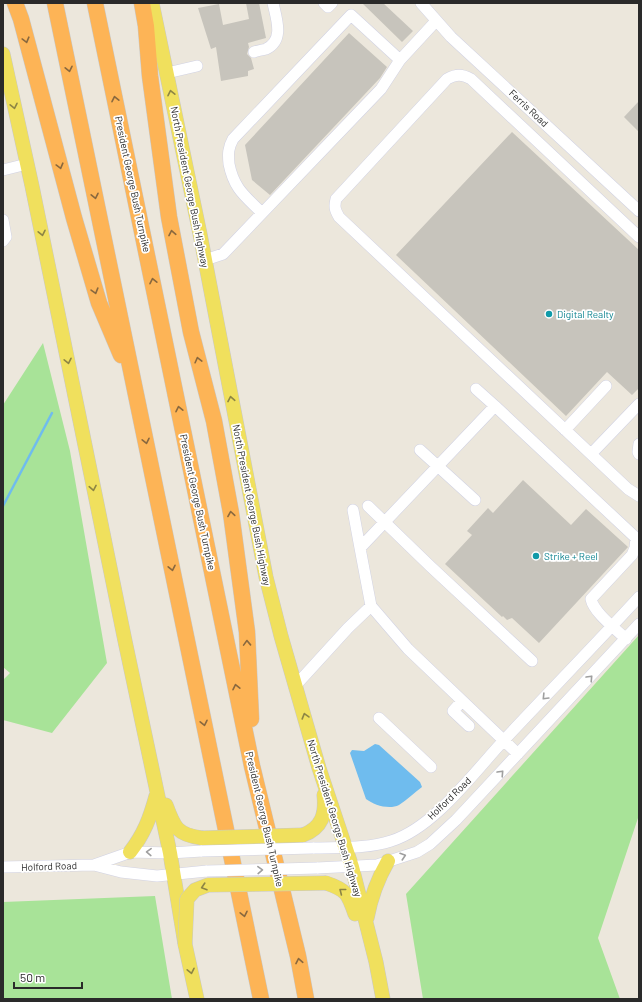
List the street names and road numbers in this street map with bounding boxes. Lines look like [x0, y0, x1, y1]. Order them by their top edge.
street label: Ferris Road [507, 87, 551, 129]
street label: North President George Bush Highway [168, 105, 212, 269]
street label: President George Bush Turnpike [113, 115, 153, 253]
street label: North President George Bush Highway [230, 423, 274, 587]
street label: President George Bush Turnpike [178, 433, 218, 571]
street label: North President George Bush Highway [305, 738, 365, 899]
street label: President George Bush Turnpike [244, 750, 286, 888]
street label: Holford Road [425, 774, 473, 822]
street label: Holford Road [21, 859, 77, 873]

